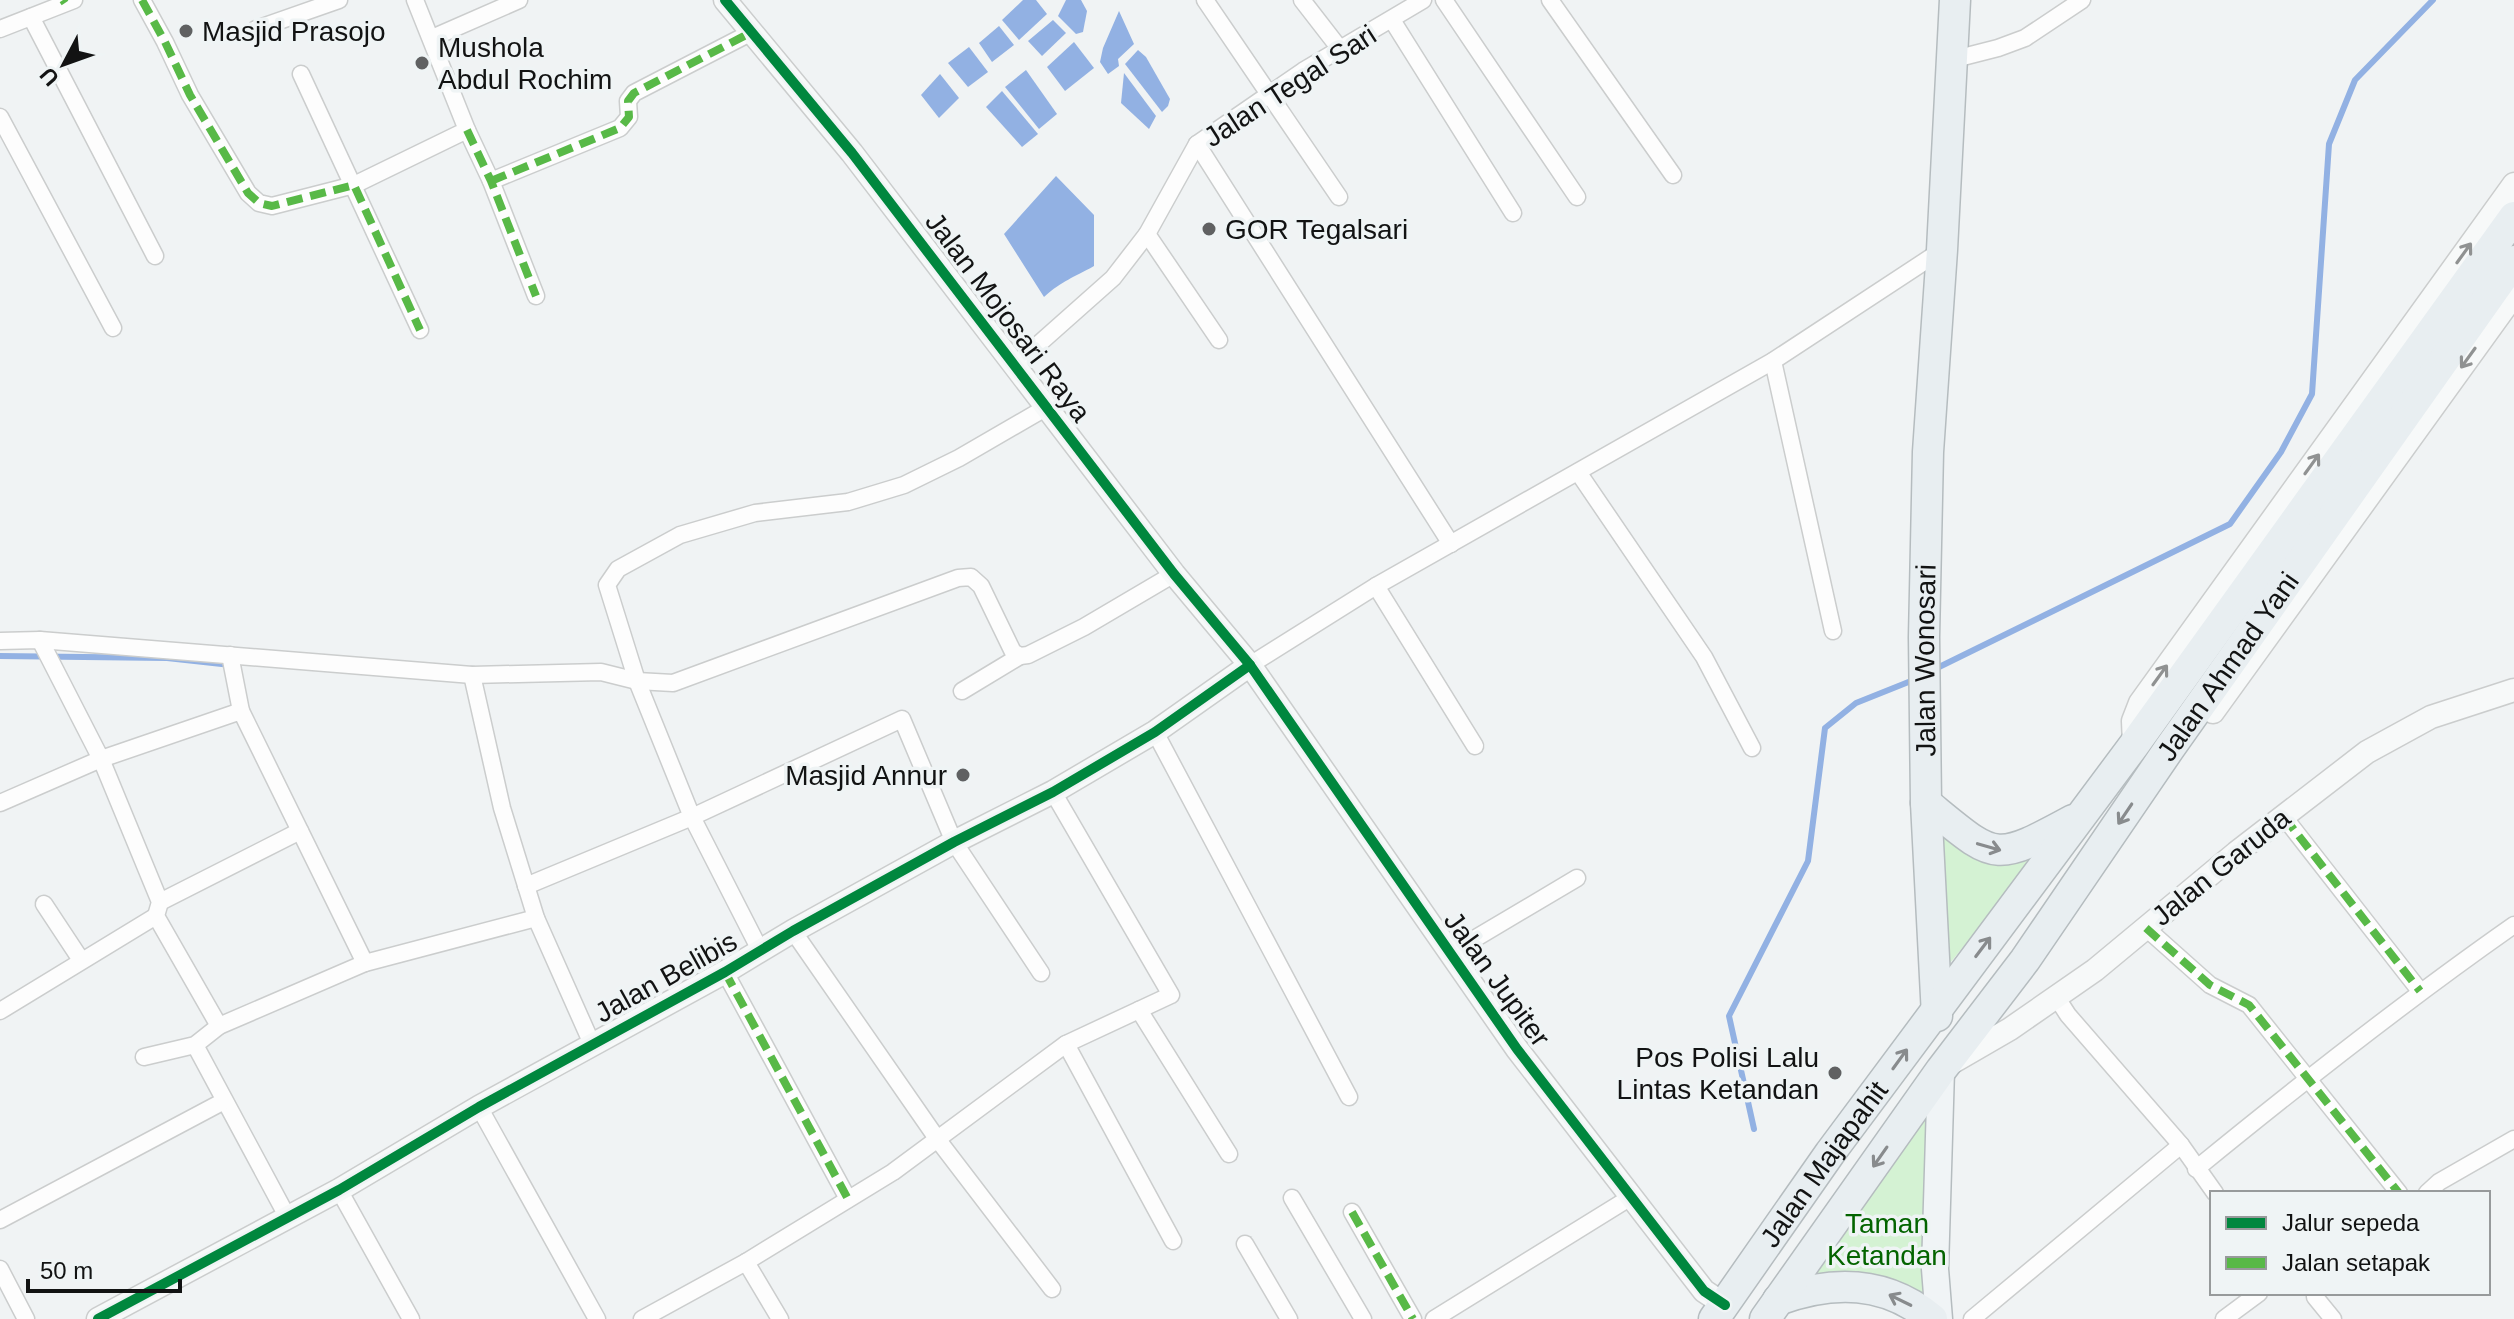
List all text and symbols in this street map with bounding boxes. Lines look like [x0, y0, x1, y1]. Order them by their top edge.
place label: Masjid Prasojo [202, 16, 386, 47]
street label: Jalan Tegal Sari [1198, 19, 1382, 153]
marker: Masjid Prasojo [177, 22, 195, 40]
north arrow [24, 24, 104, 104]
place label: Mushola Abdul Rochim [438, 32, 612, 95]
marker: Mushola Abdul Rochim [413, 54, 431, 72]
text: U [35, 63, 64, 91]
street label: Jalan Mojosari Raya [919, 206, 1097, 428]
place label: GOR Tegalsari [1225, 214, 1408, 245]
marker: GOR Tegalsari [1200, 220, 1218, 238]
one-way arrow [2456, 243, 2472, 265]
one-way arrow [2460, 347, 2477, 369]
one-way arrow [2304, 454, 2320, 476]
street label: Jalan Wonosari [1908, 564, 1941, 757]
street label: Jalan Ahmad Yani [2150, 566, 2305, 766]
one-way arrow [2151, 665, 2168, 686]
place label: Masjid Annur [785, 760, 947, 791]
marker: Masjid Annur [954, 766, 972, 784]
one-way arrow [2116, 802, 2133, 824]
street label: Jalan Garuda [2146, 802, 2296, 932]
one-way arrow [1976, 841, 2001, 855]
street label: Jalan Jupiter [1438, 906, 1556, 1052]
street label: Jalan Belibis [590, 925, 742, 1029]
one-way arrow [1975, 937, 1992, 958]
place label: Pos Polisi Lalu Lintas Ketandan [1617, 1042, 1819, 1105]
one-way arrow [1891, 1049, 1908, 1070]
marker: Pos Polisi Lalu Lintas Ketandan [1826, 1064, 1844, 1082]
street label: Jalan Majapahit [1754, 1075, 1894, 1253]
one-way arrow [1872, 1145, 1888, 1167]
legend [2210, 1191, 2490, 1295]
park label: Taman Ketandan [1827, 1208, 1947, 1271]
text: Jalur sepeda [2282, 1209, 2420, 1236]
scale bar [28, 1243, 180, 1293]
text: Jalan setapak [2282, 1249, 2431, 1276]
text: 50 m [40, 1257, 93, 1284]
one-way arrow [1889, 1292, 1913, 1307]

